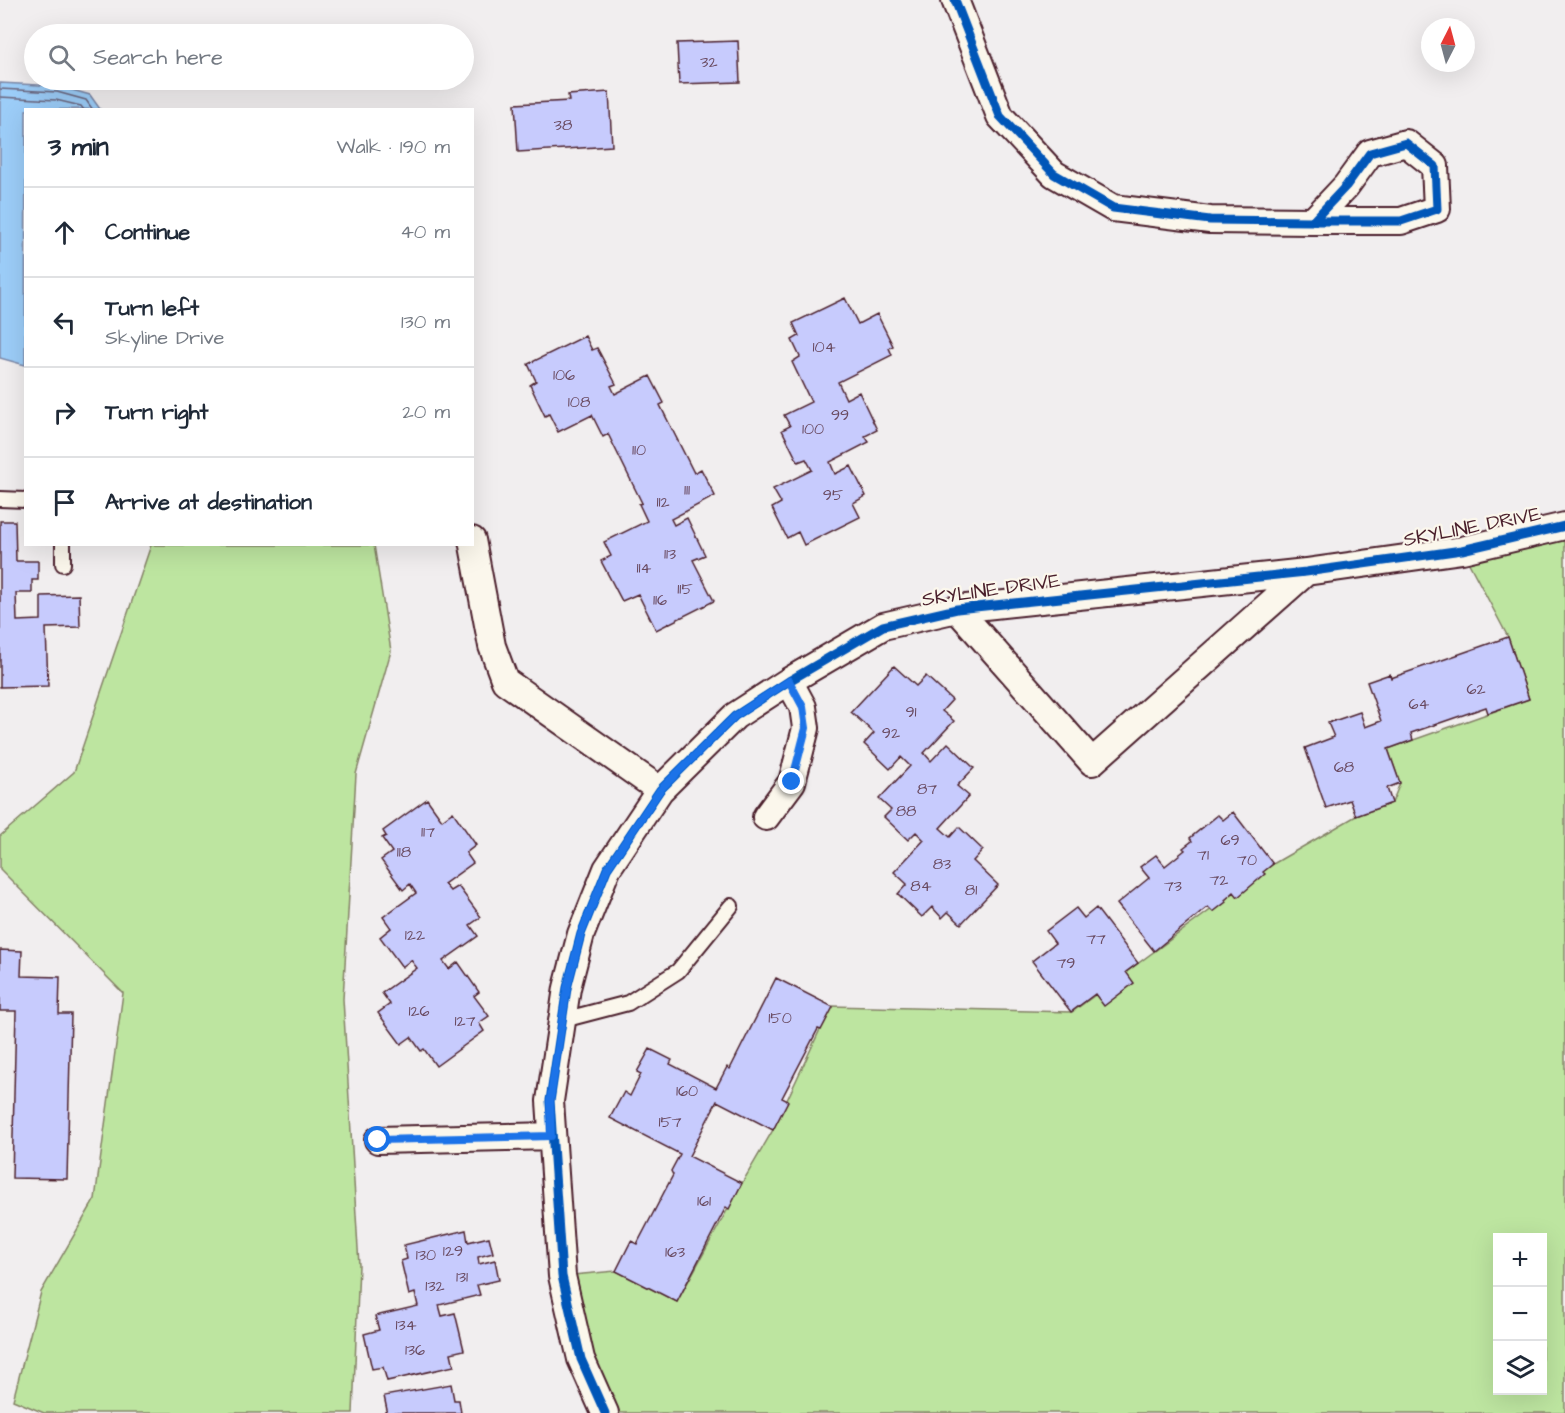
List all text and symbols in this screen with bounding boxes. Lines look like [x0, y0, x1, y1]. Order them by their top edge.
north arrow [1421, 18, 1475, 72]
search box [24, 24, 474, 90]
icon: search [45, 41, 78, 74]
text: Search here [93, 42, 223, 73]
house number: 32 [700, 51, 718, 73]
house number: 38 [554, 114, 572, 136]
text: 3 min [48, 129, 109, 165]
text: Walk · 190 m [337, 133, 450, 161]
icon: ahead [48, 216, 81, 249]
text: Continue [105, 217, 190, 248]
text: 40 m [400, 218, 450, 246]
text: Turn left [105, 293, 199, 324]
icon: left [48, 306, 81, 339]
text: 130 m [401, 308, 450, 336]
text: Skyline Drive [105, 324, 224, 352]
house number: 104 [812, 336, 836, 358]
house number: 106 [553, 364, 575, 386]
house number: 108 [568, 391, 590, 413]
icon: right [48, 396, 81, 429]
text: Turn right [105, 397, 208, 428]
text: 20 m [402, 398, 450, 426]
house number: 99 [831, 404, 849, 426]
house number: 100 [802, 418, 824, 440]
house number: 110 [632, 439, 646, 461]
house number: 111 [684, 479, 690, 501]
house number: 95 [823, 484, 844, 506]
icon: arrive [48, 486, 81, 519]
text: Arrive at destination [105, 487, 312, 518]
house number: 112 [656, 491, 670, 513]
street label: SKYLINE DRIVE [1401, 500, 1543, 554]
house number: 113 [664, 543, 676, 565]
house number: 114 [637, 557, 652, 579]
street label: SKYLINE DRIVE [920, 566, 1062, 614]
house number: 115 [677, 578, 693, 600]
house number: 116 [653, 589, 667, 611]
house number: 62 [1466, 678, 1486, 700]
house number: 64 [1409, 693, 1430, 715]
house number: 91 [905, 701, 917, 723]
house number: 92 [882, 722, 900, 744]
house number: 68 [1334, 756, 1354, 778]
route end [778, 768, 804, 794]
house number: 87 [917, 778, 937, 800]
house number: 88 [896, 800, 916, 822]
house number: 117 [421, 821, 435, 843]
house number: 69 [1220, 829, 1240, 851]
house number: 118 [397, 841, 411, 863]
house number: 71 [1197, 844, 1209, 866]
house number: 70 [1237, 849, 1257, 871]
house number: 83 [933, 853, 951, 875]
house number: 72 [1210, 869, 1229, 891]
house number: 84 [910, 875, 932, 897]
house number: 73 [1164, 875, 1182, 897]
house number: 81 [965, 879, 977, 901]
house number: 122 [405, 924, 425, 946]
house number: 77 [1086, 928, 1106, 950]
house number: 79 [1057, 952, 1075, 974]
house number: 126 [408, 1000, 430, 1022]
house number: 150 [768, 1007, 792, 1029]
house number: 127 [454, 1010, 476, 1032]
house number: 160 [676, 1080, 698, 1102]
house number: 157 [658, 1111, 682, 1133]
route start [364, 1126, 390, 1152]
house number: 161 [697, 1190, 711, 1212]
map controls [1493, 1233, 1547, 1395]
button: + [1493, 1233, 1547, 1287]
house number: 129 [443, 1240, 463, 1262]
house number: 163 [665, 1241, 685, 1263]
house number: 130 [416, 1244, 436, 1266]
house number: 131 [456, 1266, 468, 1288]
house number: 132 [425, 1275, 445, 1297]
button: − [1493, 1287, 1547, 1341]
house number: 134 [395, 1314, 417, 1336]
house number: 136 [405, 1339, 425, 1361]
button: layers [1493, 1341, 1547, 1395]

